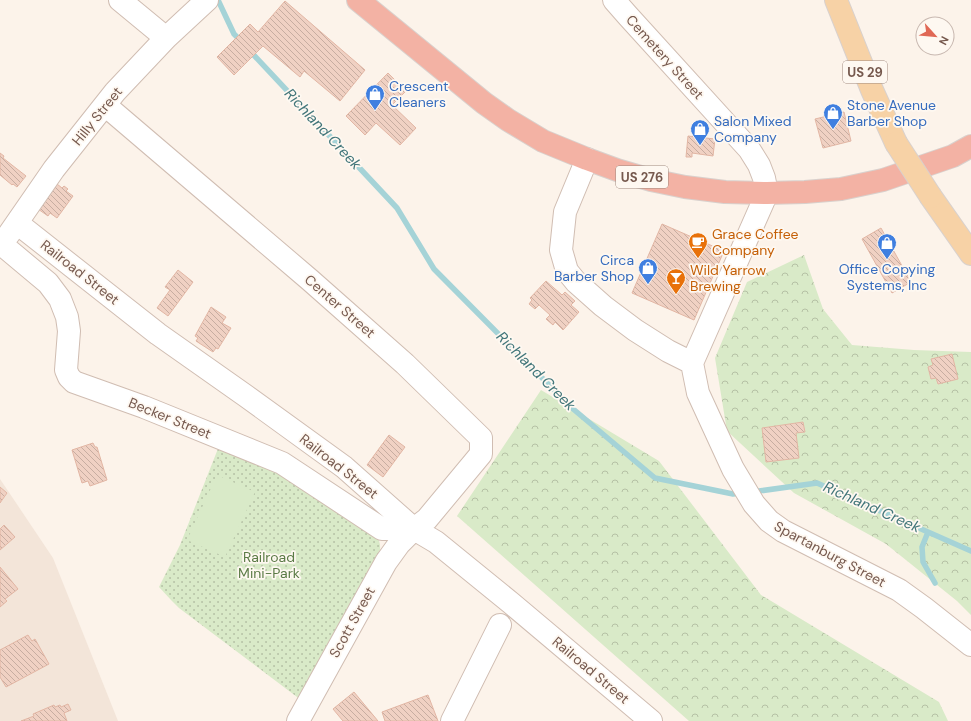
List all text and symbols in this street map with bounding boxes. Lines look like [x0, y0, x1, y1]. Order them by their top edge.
street label: Cemetery Street [622, 11, 708, 103]
north arrow [915, 16, 955, 56]
text: N [936, 34, 952, 47]
road number: US 29 [843, 61, 887, 83]
place label: Crescent Cleaners [389, 77, 448, 111]
street label: Hilly Street [68, 83, 126, 149]
shop icon: Crescent Cleaners [364, 83, 386, 111]
water label: Richland Creek [280, 84, 366, 174]
place label: Stone Avenue Barber Shop [847, 96, 936, 130]
shop icon: Stone Avenue Barber Shop [822, 102, 844, 130]
place label: Salon Mixed Company [714, 112, 791, 146]
shop icon: Salon Mixed Company [689, 118, 711, 146]
road number: US 276 [616, 166, 668, 188]
place label: Grace Coffee Company [712, 225, 799, 259]
cafe icon: Grace Coffee Company [687, 231, 709, 259]
shop icon: Office Copying Systems, Inc [876, 232, 898, 260]
street label: Railroad Street [37, 236, 123, 308]
place label: Circa Barber Shop [554, 251, 634, 285]
shop icon: Circa Barber Shop [637, 257, 659, 285]
place label: Office Copying Systems, Inc [839, 260, 936, 294]
place label: Wild Yarrow Brewing [690, 261, 766, 295]
bar icon: Wild Yarrow Brewing [665, 267, 687, 295]
street label: Center Street [301, 270, 379, 342]
water label: Richland Creek [492, 327, 580, 415]
street label: Becker Street [126, 393, 214, 443]
street label: Railroad Street [296, 430, 382, 502]
water label: Richland Creek [820, 477, 924, 538]
street label: Spartanburg Street [771, 517, 889, 591]
park label: Railroad Mini-Park [238, 548, 300, 582]
street label: Scott Street [325, 583, 379, 661]
street label: Railroad Street [549, 632, 633, 708]

